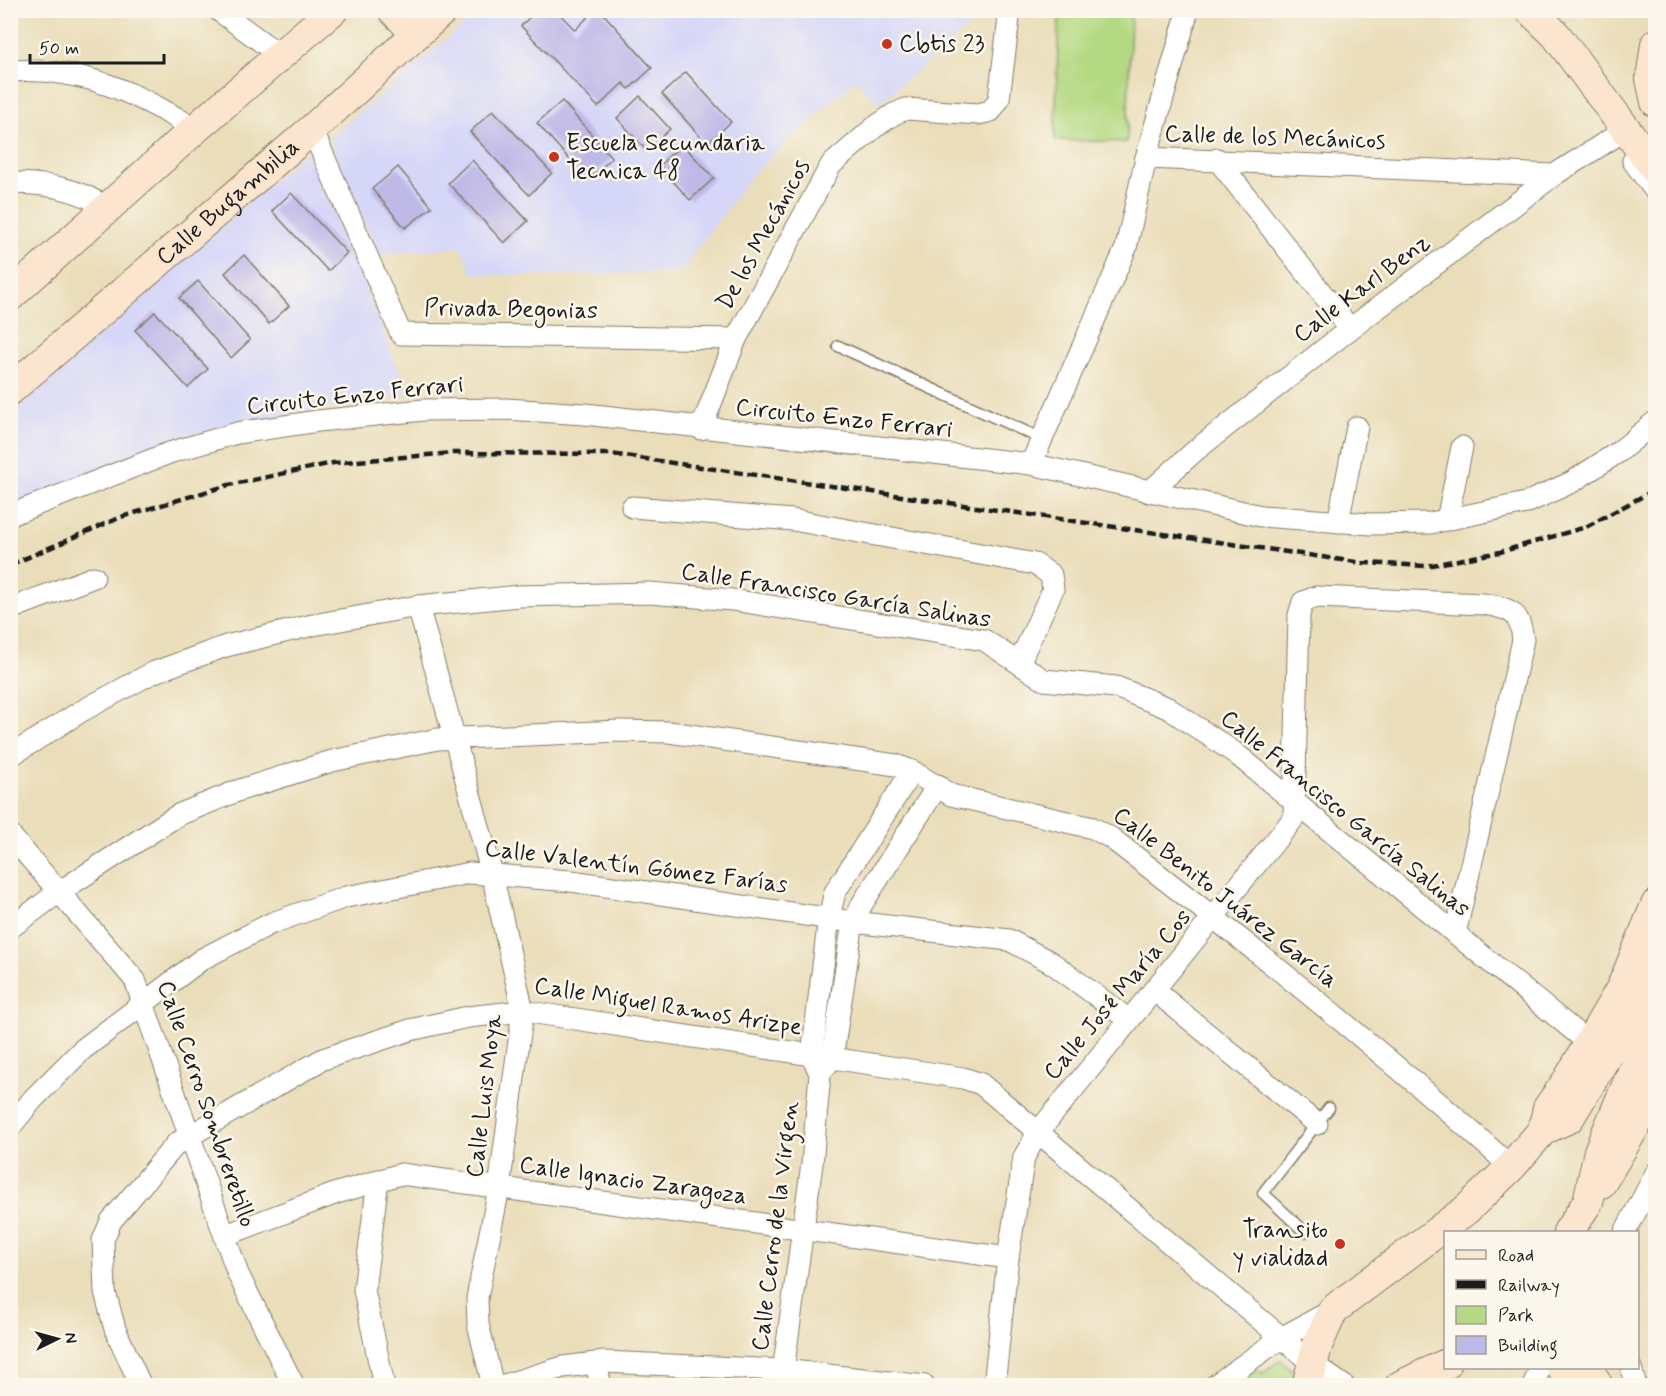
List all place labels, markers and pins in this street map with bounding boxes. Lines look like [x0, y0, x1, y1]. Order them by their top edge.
place label: Cbtis 23 [899, 29, 985, 60]
marker: Cbtis 23 [880, 37, 894, 51]
place label: Escuela Secundaria Tecnica 48 [566, 128, 766, 187]
marker: Escuela Secundaria Tecnica 48 [547, 150, 561, 164]
place label: Transito y vialidad [1233, 1215, 1328, 1274]
marker: Transito y vialidad [1333, 1237, 1347, 1251]

